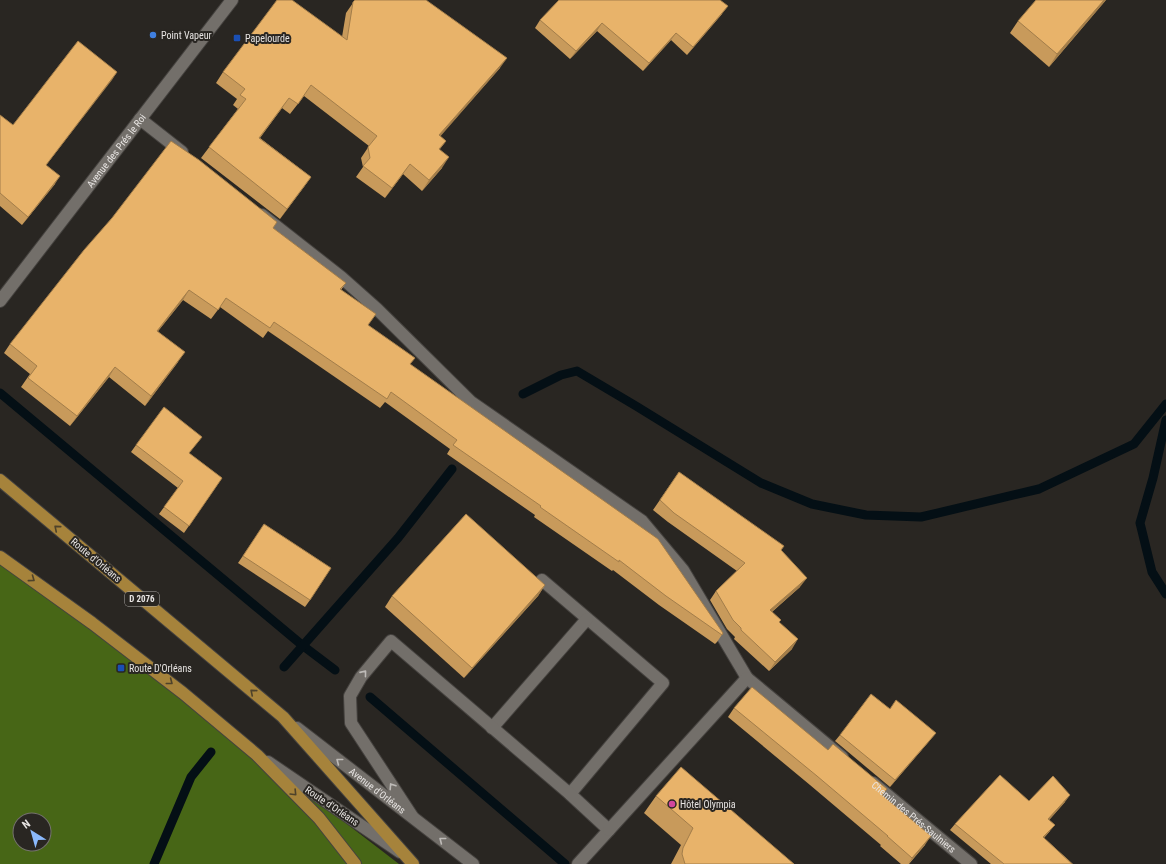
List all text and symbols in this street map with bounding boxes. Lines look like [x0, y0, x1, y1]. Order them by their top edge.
marker: Point Vapeur [148, 30, 158, 40]
place label: Point Vapeur [161, 30, 212, 41]
marker: Papelourde [232, 33, 242, 43]
place label: Papelourde [245, 33, 290, 44]
street label: Avenue des Prés le Roi [84, 112, 148, 189]
one-way arrow [54, 525, 61, 532]
street label: Route d'Orléans [69, 536, 124, 584]
one-way arrow [28, 575, 35, 582]
road number: D 2076 [125, 592, 159, 606]
marker: Route D'Orléans [116, 663, 126, 673]
place label: Route D'Orléans [129, 663, 192, 674]
one-way arrow [360, 670, 367, 677]
one-way arrow [165, 678, 172, 685]
one-way arrow [251, 690, 258, 697]
one-way arrow [337, 758, 344, 765]
street label: Avenue d'Orléans [347, 765, 408, 816]
street label: Chemin des Prés-Saulniers [870, 779, 958, 855]
one-way arrow [390, 783, 397, 790]
street label: Route d'Orléans [303, 784, 361, 828]
one-way arrow [289, 788, 297, 796]
marker: Hôtel Olympia [667, 799, 677, 809]
place label: Hôtel Olympia [680, 799, 736, 810]
north arrow [12, 812, 52, 852]
text: N [20, 817, 33, 832]
one-way arrow [439, 837, 446, 845]

